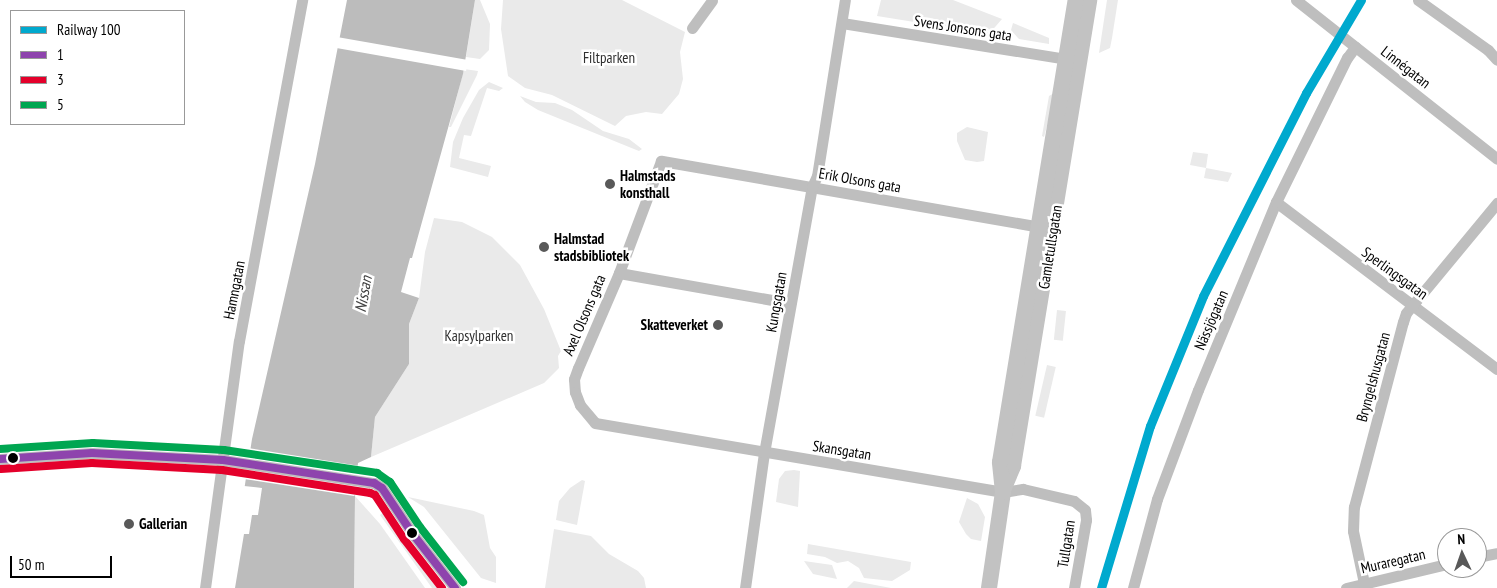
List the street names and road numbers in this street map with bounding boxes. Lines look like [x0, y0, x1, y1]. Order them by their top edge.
street label: Svens Jonsons gata [913, 11, 1013, 45]
street label: Linnégatan [1378, 42, 1434, 92]
street label: Erik Olsons gata [817, 164, 903, 196]
street label: Gamletullsgatan [1034, 204, 1066, 290]
street label: Sperlingsgatan [1358, 243, 1432, 303]
street label: Hamngatan [219, 259, 249, 321]
street label: Kungsgatan [762, 270, 790, 334]
street label: Axel Olsons gata [559, 272, 609, 358]
street label: Nässjögatan [1190, 287, 1232, 353]
street label: Bryngelshusgatan [1352, 330, 1394, 424]
street label: Skansgatan [811, 436, 873, 464]
street label: Tullgatan [1053, 519, 1079, 569]
street label: Muraregatan [1359, 545, 1427, 577]

